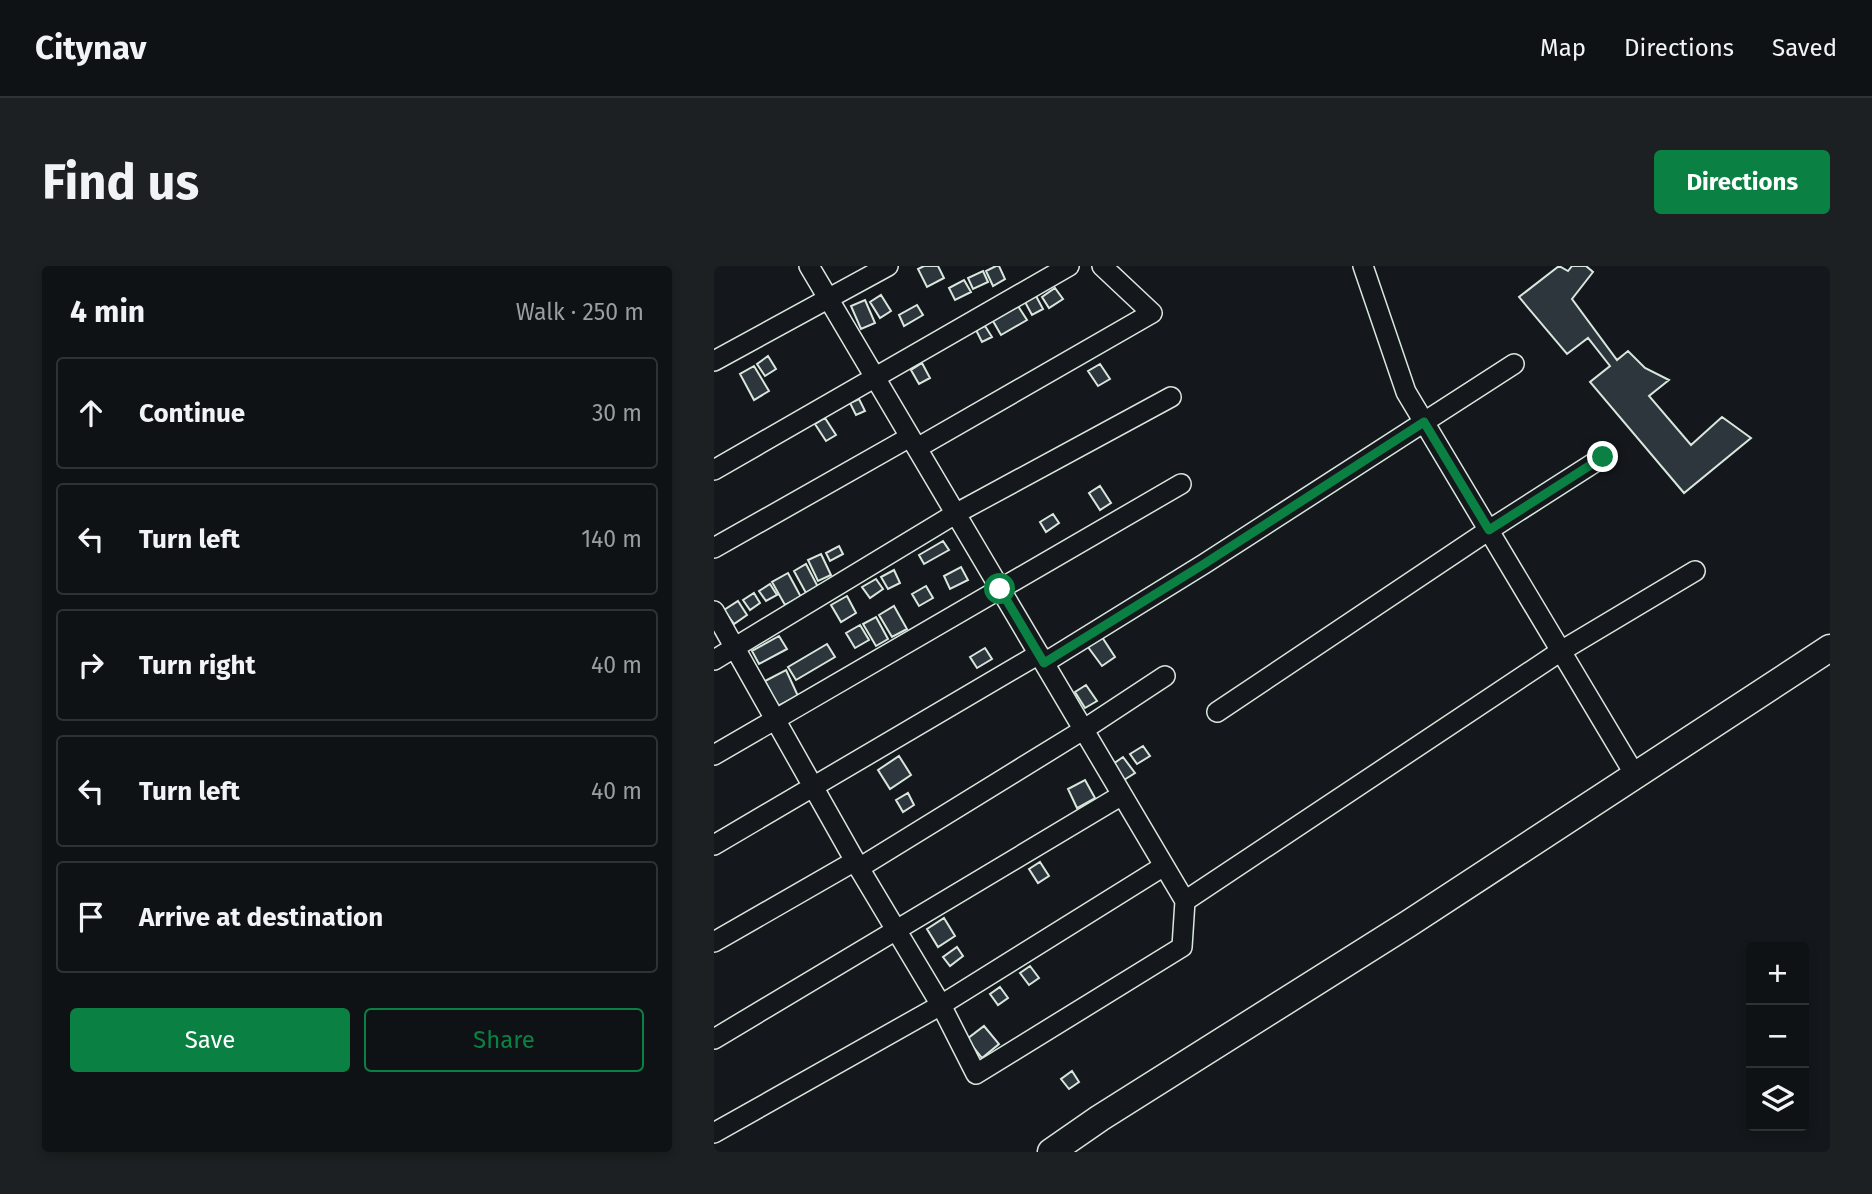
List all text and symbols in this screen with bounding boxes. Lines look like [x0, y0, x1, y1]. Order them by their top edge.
text: Citynav [35, 28, 147, 68]
text: Map [1540, 34, 1586, 62]
text: Directions [1624, 34, 1734, 62]
text: Saved [1772, 34, 1837, 62]
button: Directions [1654, 150, 1830, 214]
text: Find us [42, 153, 199, 212]
text: 4 min [70, 294, 145, 330]
text: Walk · 250 m [516, 298, 644, 326]
icon: ahead [72, 394, 110, 432]
text: Continue [139, 398, 245, 429]
text: 30 m [592, 399, 642, 427]
route end [1587, 441, 1618, 472]
icon: left [72, 520, 110, 558]
text: Turn left [139, 524, 240, 555]
text: 140 m [581, 525, 642, 553]
route start [984, 573, 1015, 604]
icon: right [72, 646, 110, 684]
text: Turn right [139, 650, 256, 681]
text: 40 m [591, 651, 642, 679]
icon: left [72, 772, 110, 810]
text: Turn left [139, 776, 240, 807]
text: 40 m [591, 777, 642, 805]
icon: arrive [72, 898, 110, 936]
text: Arrive at destination [139, 902, 383, 933]
map controls [1746, 942, 1809, 1131]
button: + [1746, 942, 1809, 1005]
button: − [1746, 1005, 1809, 1068]
button: Save [70, 1008, 350, 1072]
button: Share [364, 1008, 644, 1072]
button: layers [1746, 1068, 1809, 1131]

